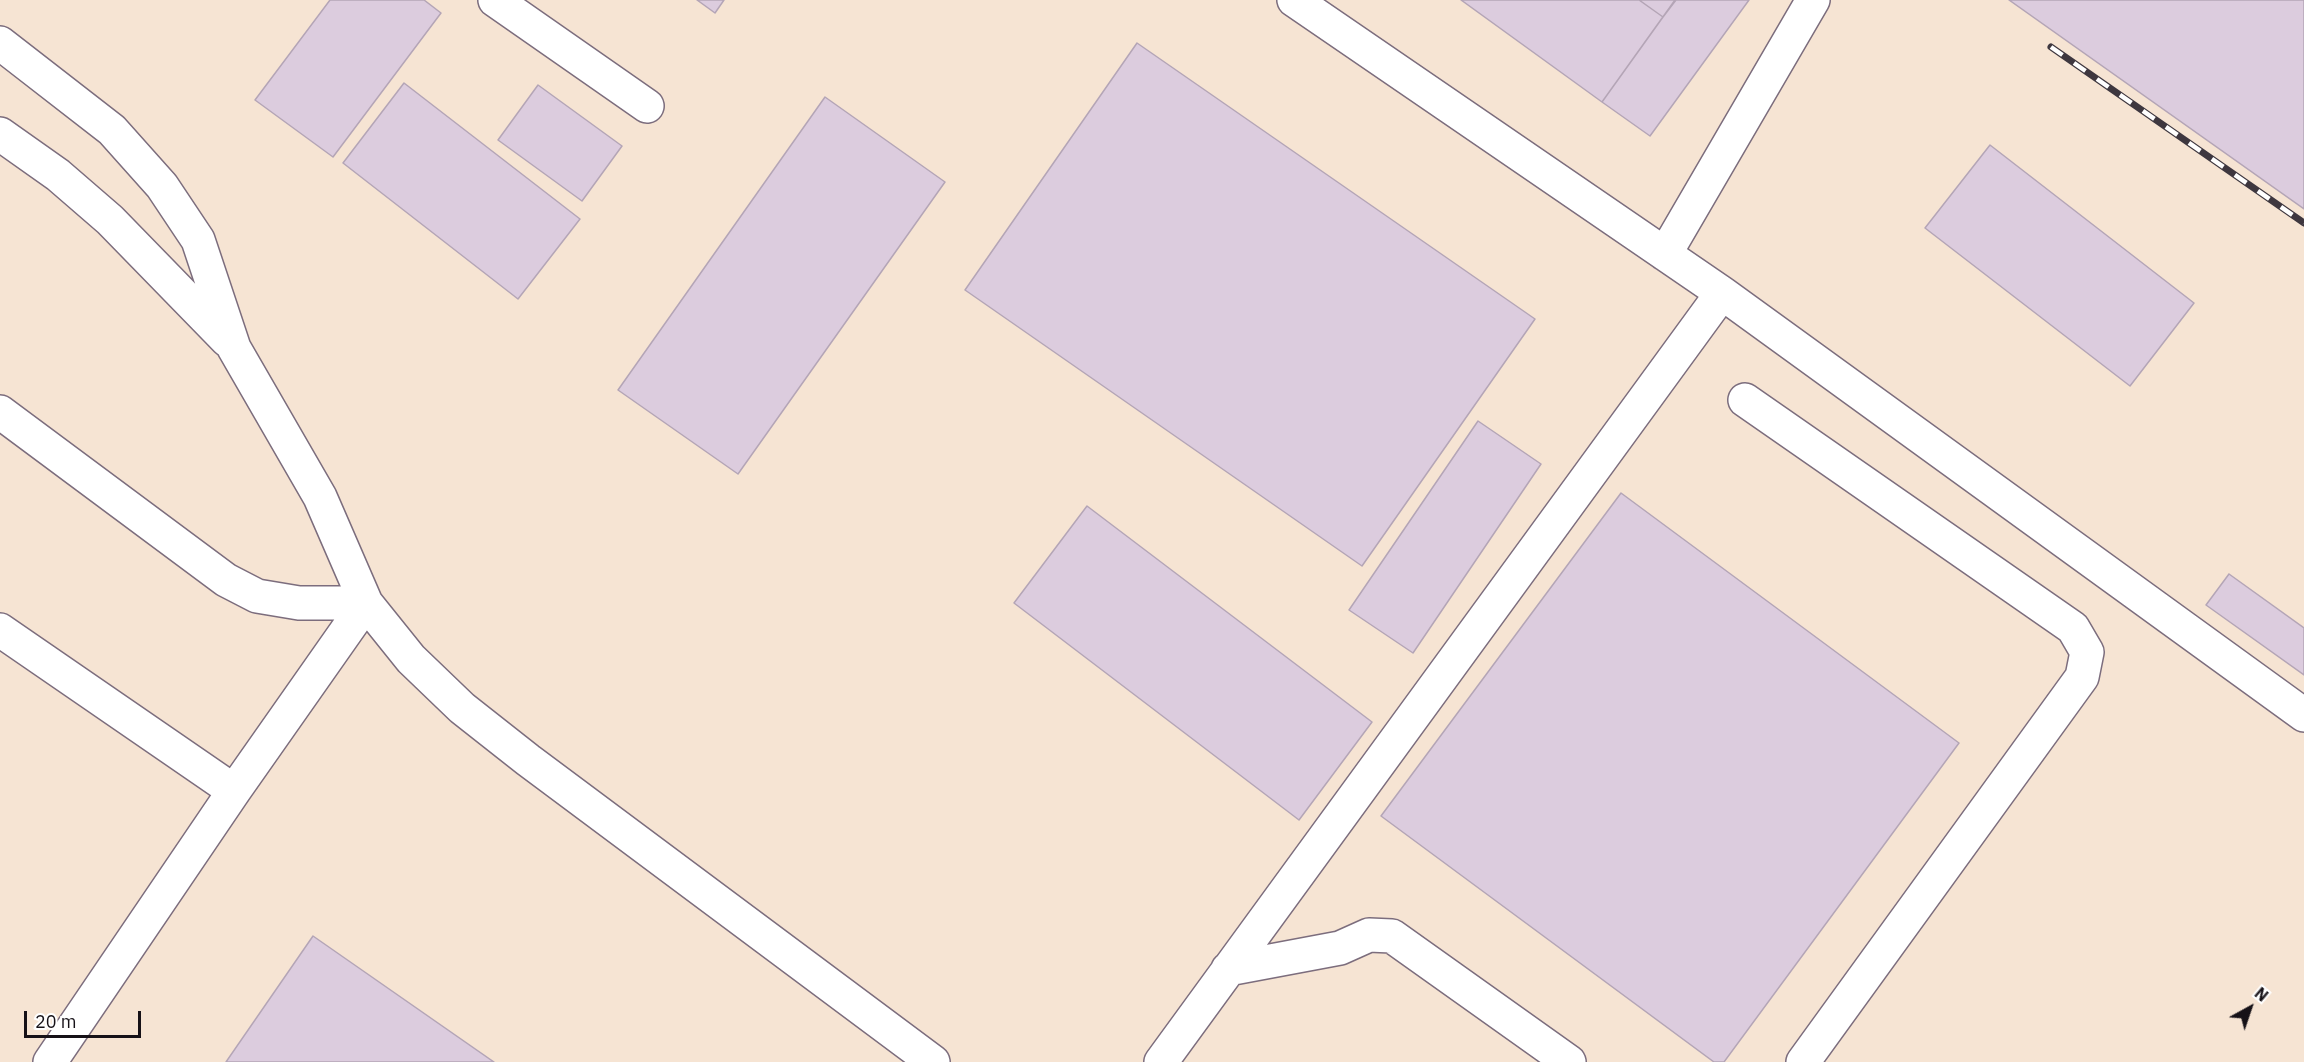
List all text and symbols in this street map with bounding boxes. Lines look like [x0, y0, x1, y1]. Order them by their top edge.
north arrow [2220, 978, 2280, 1038]
text: N [2251, 983, 2272, 1006]
scale bar [27, 999, 144, 1037]
text: 20 m [35, 1010, 77, 1033]

